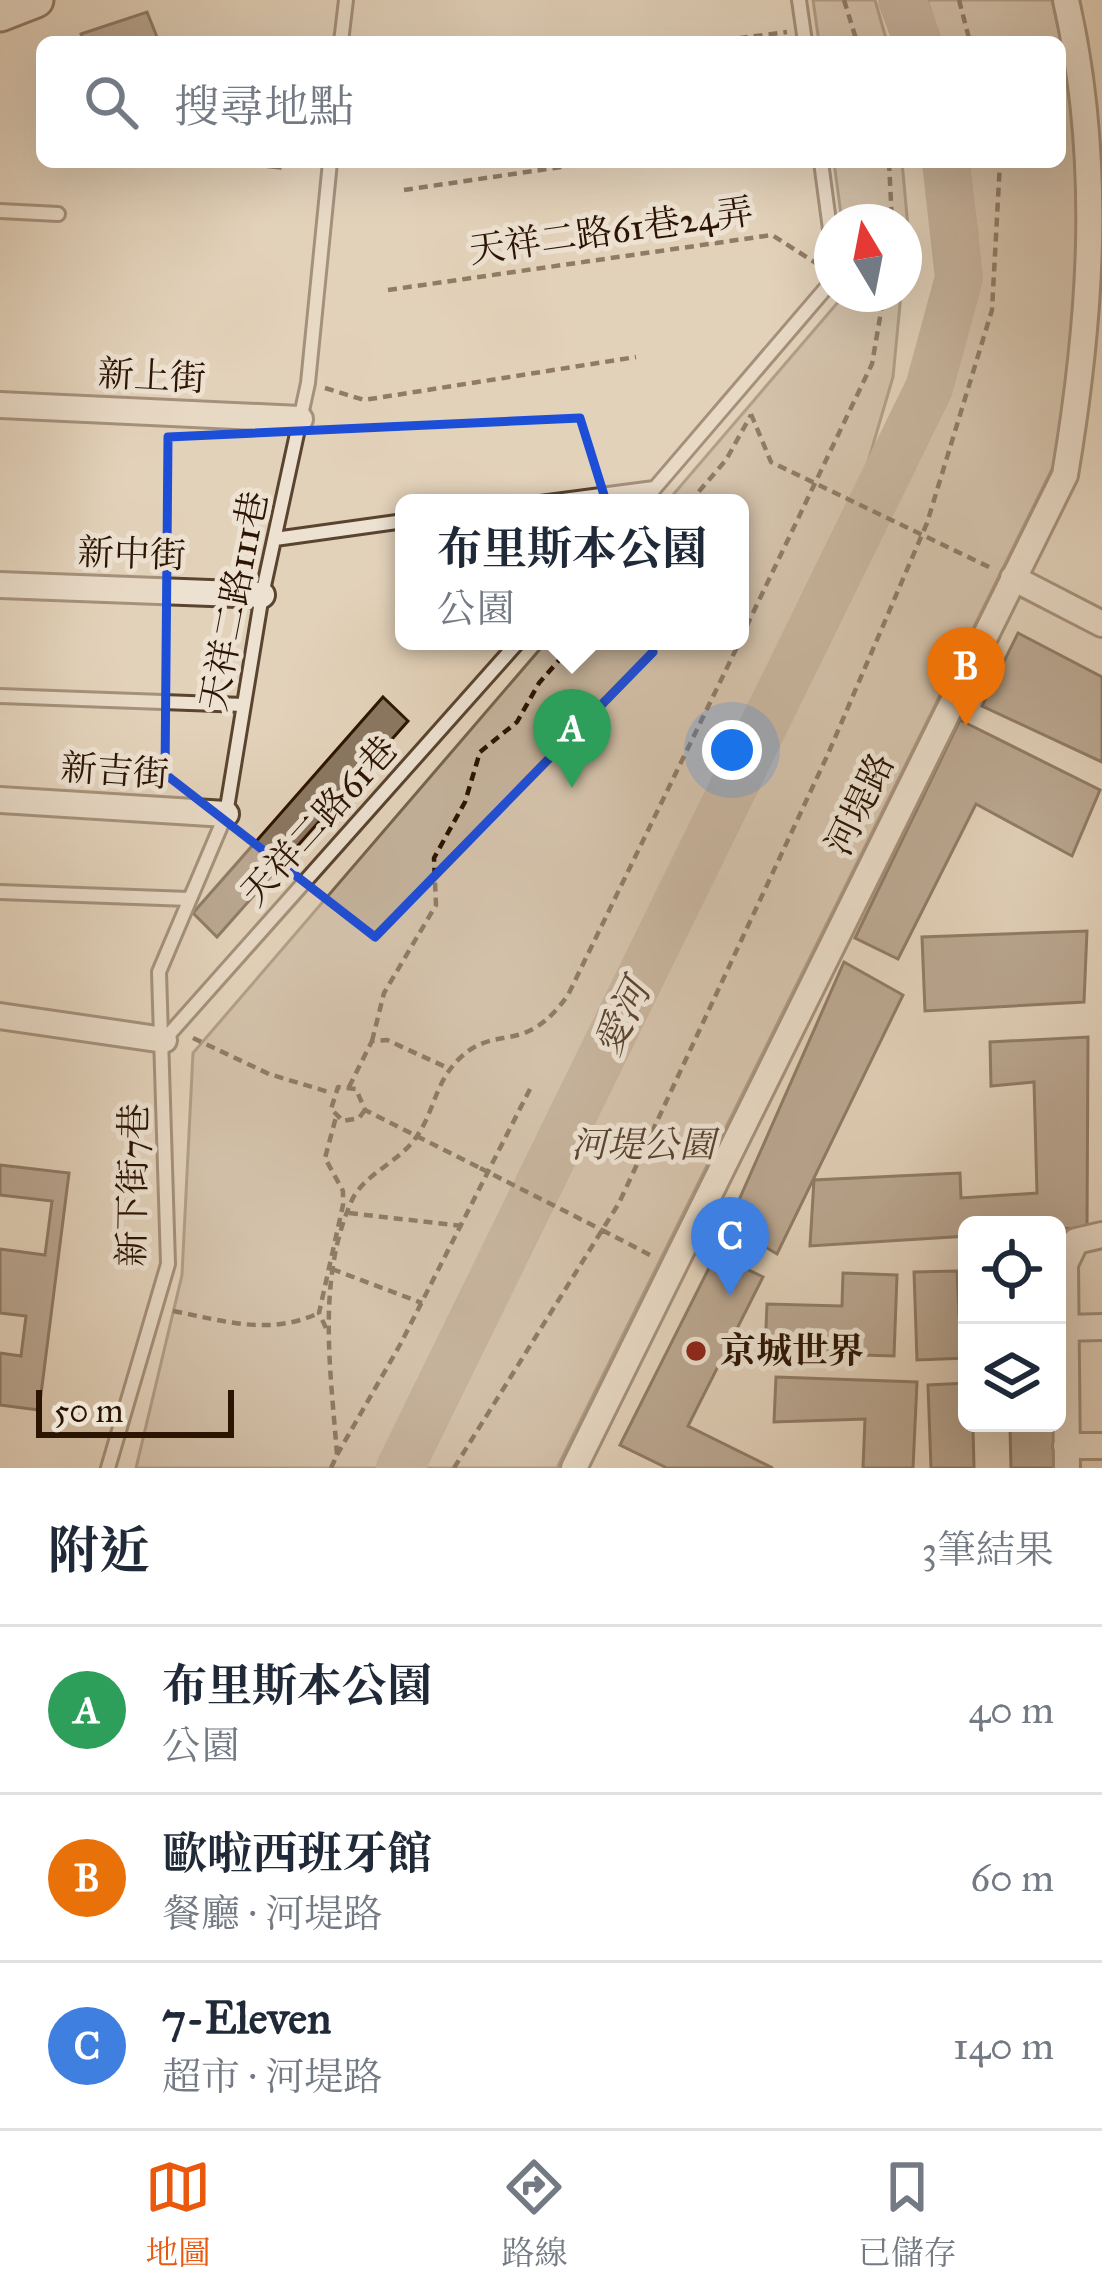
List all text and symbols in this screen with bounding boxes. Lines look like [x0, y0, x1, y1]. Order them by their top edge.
search box [36, 36, 1066, 168]
icon: search [78, 69, 144, 135]
text: 搜尋地點 [174, 79, 354, 134]
street label: 天祥二路61巷24弄 [466, 189, 756, 273]
north arrow [814, 204, 922, 312]
street label: 新上街 [97, 351, 207, 401]
street label: 天祥二路111巷 [191, 488, 277, 714]
popup [395, 494, 749, 650]
text: 布里斯本公園 [437, 521, 707, 576]
street label: 新中街 [77, 530, 187, 578]
text: 公園 [437, 585, 515, 633]
pin: B [927, 627, 1005, 726]
pin: A [533, 689, 611, 788]
your location [702, 720, 762, 780]
street label: 天祥二路61巷 [232, 727, 406, 915]
street label: 新吉街 [60, 745, 170, 797]
street label: 河堤路 [817, 746, 903, 862]
water label: 愛河 [583, 967, 663, 1064]
street label: 新下街7巷 [110, 1103, 156, 1267]
park label: 河堤公園 [571, 1123, 720, 1167]
pin: C [691, 1197, 769, 1296]
map controls [958, 1216, 1066, 1432]
button: locate [958, 1216, 1066, 1324]
button: layers [958, 1324, 1066, 1432]
place label: 京城世界 [720, 1329, 864, 1373]
marker: 京城世界 [683, 1338, 709, 1364]
scale bar [36, 1384, 234, 1437]
text: 50 m [54, 1391, 123, 1431]
text: 附近 [48, 1520, 150, 1582]
text: 3筆結果 [921, 1526, 1054, 1574]
text: 布里斯本公園 [162, 1658, 432, 1713]
text: A [74, 1686, 100, 1734]
text: 40 m [968, 1686, 1054, 1734]
text: 公園 [162, 1722, 240, 1770]
text: 歐啦西班牙館 [162, 1826, 432, 1881]
text: B [74, 1854, 100, 1902]
text: 60 m [970, 1854, 1054, 1902]
text: 餐廳 · 河堤路 [162, 1890, 382, 1938]
text: 7-Eleven [162, 1990, 331, 2045]
text: C [74, 2022, 100, 2070]
text: 140 m [953, 2022, 1054, 2070]
text: 超市 · 河堤路 [162, 2053, 382, 2101]
tab: 地圖 [145, 2154, 211, 2273]
tab: 路線 [501, 2154, 567, 2273]
tab: 已儲存 [858, 2154, 957, 2273]

